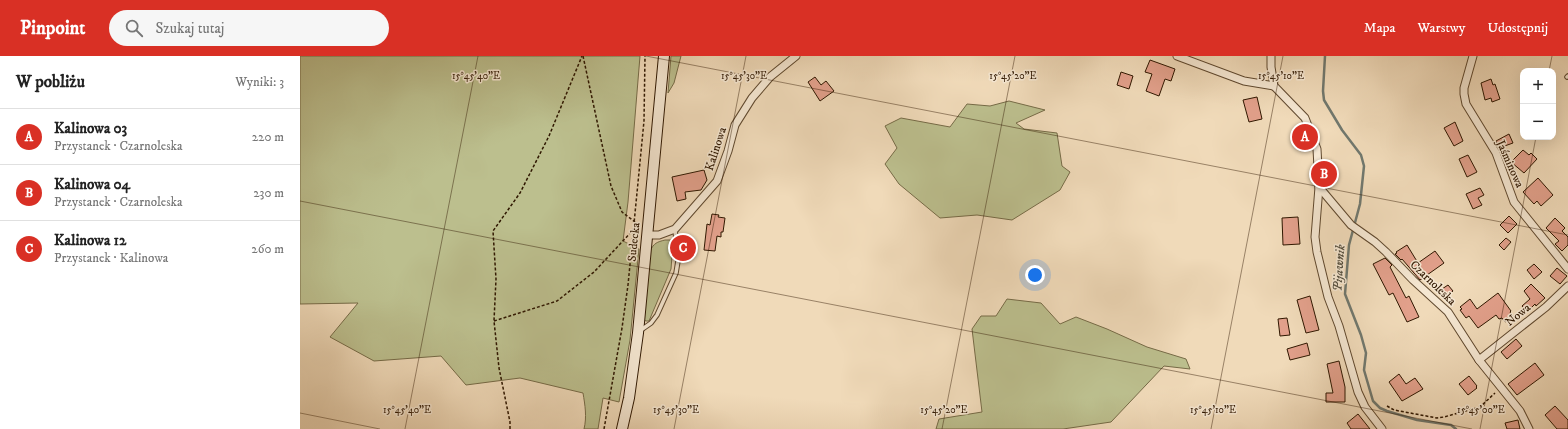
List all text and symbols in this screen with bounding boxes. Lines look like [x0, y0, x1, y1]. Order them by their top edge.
search box [109, 10, 389, 46]
text: Pinpoint [20, 17, 85, 40]
icon: search [123, 17, 145, 39]
text: Szukaj tutaj [155, 19, 224, 38]
text: Mapa [1364, 19, 1396, 37]
text: Warstwy [1418, 19, 1465, 37]
text: Udostępnij [1487, 19, 1548, 37]
map controls [1520, 68, 1556, 140]
button: + [1520, 68, 1556, 104]
text: 15°45'40"E [452, 70, 500, 82]
text: 15°45'30"E [721, 70, 767, 82]
text: 15°45'20"E [989, 70, 1037, 82]
text: 15°45'10"E [1258, 70, 1304, 82]
text: W pobliżu [16, 71, 85, 93]
text: Wyniki: 3 [235, 74, 284, 90]
button: − [1520, 104, 1556, 140]
text: Kalinowa 03 [54, 119, 127, 138]
pin: A [1292, 122, 1318, 152]
street label: Kalinowa [702, 124, 730, 173]
text: A [25, 129, 33, 145]
text: 220 m [252, 129, 284, 145]
street label: Jaśminowa [1492, 137, 1528, 191]
text: Przystanek · Czarnoleska [54, 138, 183, 154]
pin: B [1311, 159, 1337, 189]
text: Kalinowa 04 [54, 175, 130, 194]
text: B [25, 185, 33, 201]
text: 230 m [253, 185, 284, 201]
text: Przystanek · Czarnoleska [54, 194, 183, 210]
street label: Sudecka [624, 221, 644, 262]
text: Kalinowa 12 [54, 231, 126, 250]
pin: C [670, 233, 696, 263]
text: C [25, 241, 33, 257]
text: 260 m [251, 241, 284, 257]
water label: Pijawnik [1329, 243, 1349, 292]
text: Przystanek · Kalinowa [54, 250, 168, 266]
street label: Czarnoleska [1407, 257, 1460, 309]
your location [1025, 265, 1045, 285]
street label: Nowa [1502, 300, 1534, 330]
text: 15°45'40"E [383, 404, 431, 416]
text: 15°45'30"E [653, 404, 699, 416]
text: 15°45'20"E [920, 404, 968, 416]
text: 15°45'10"E [1190, 404, 1236, 416]
text: 15°45'00"E [1457, 404, 1505, 416]

